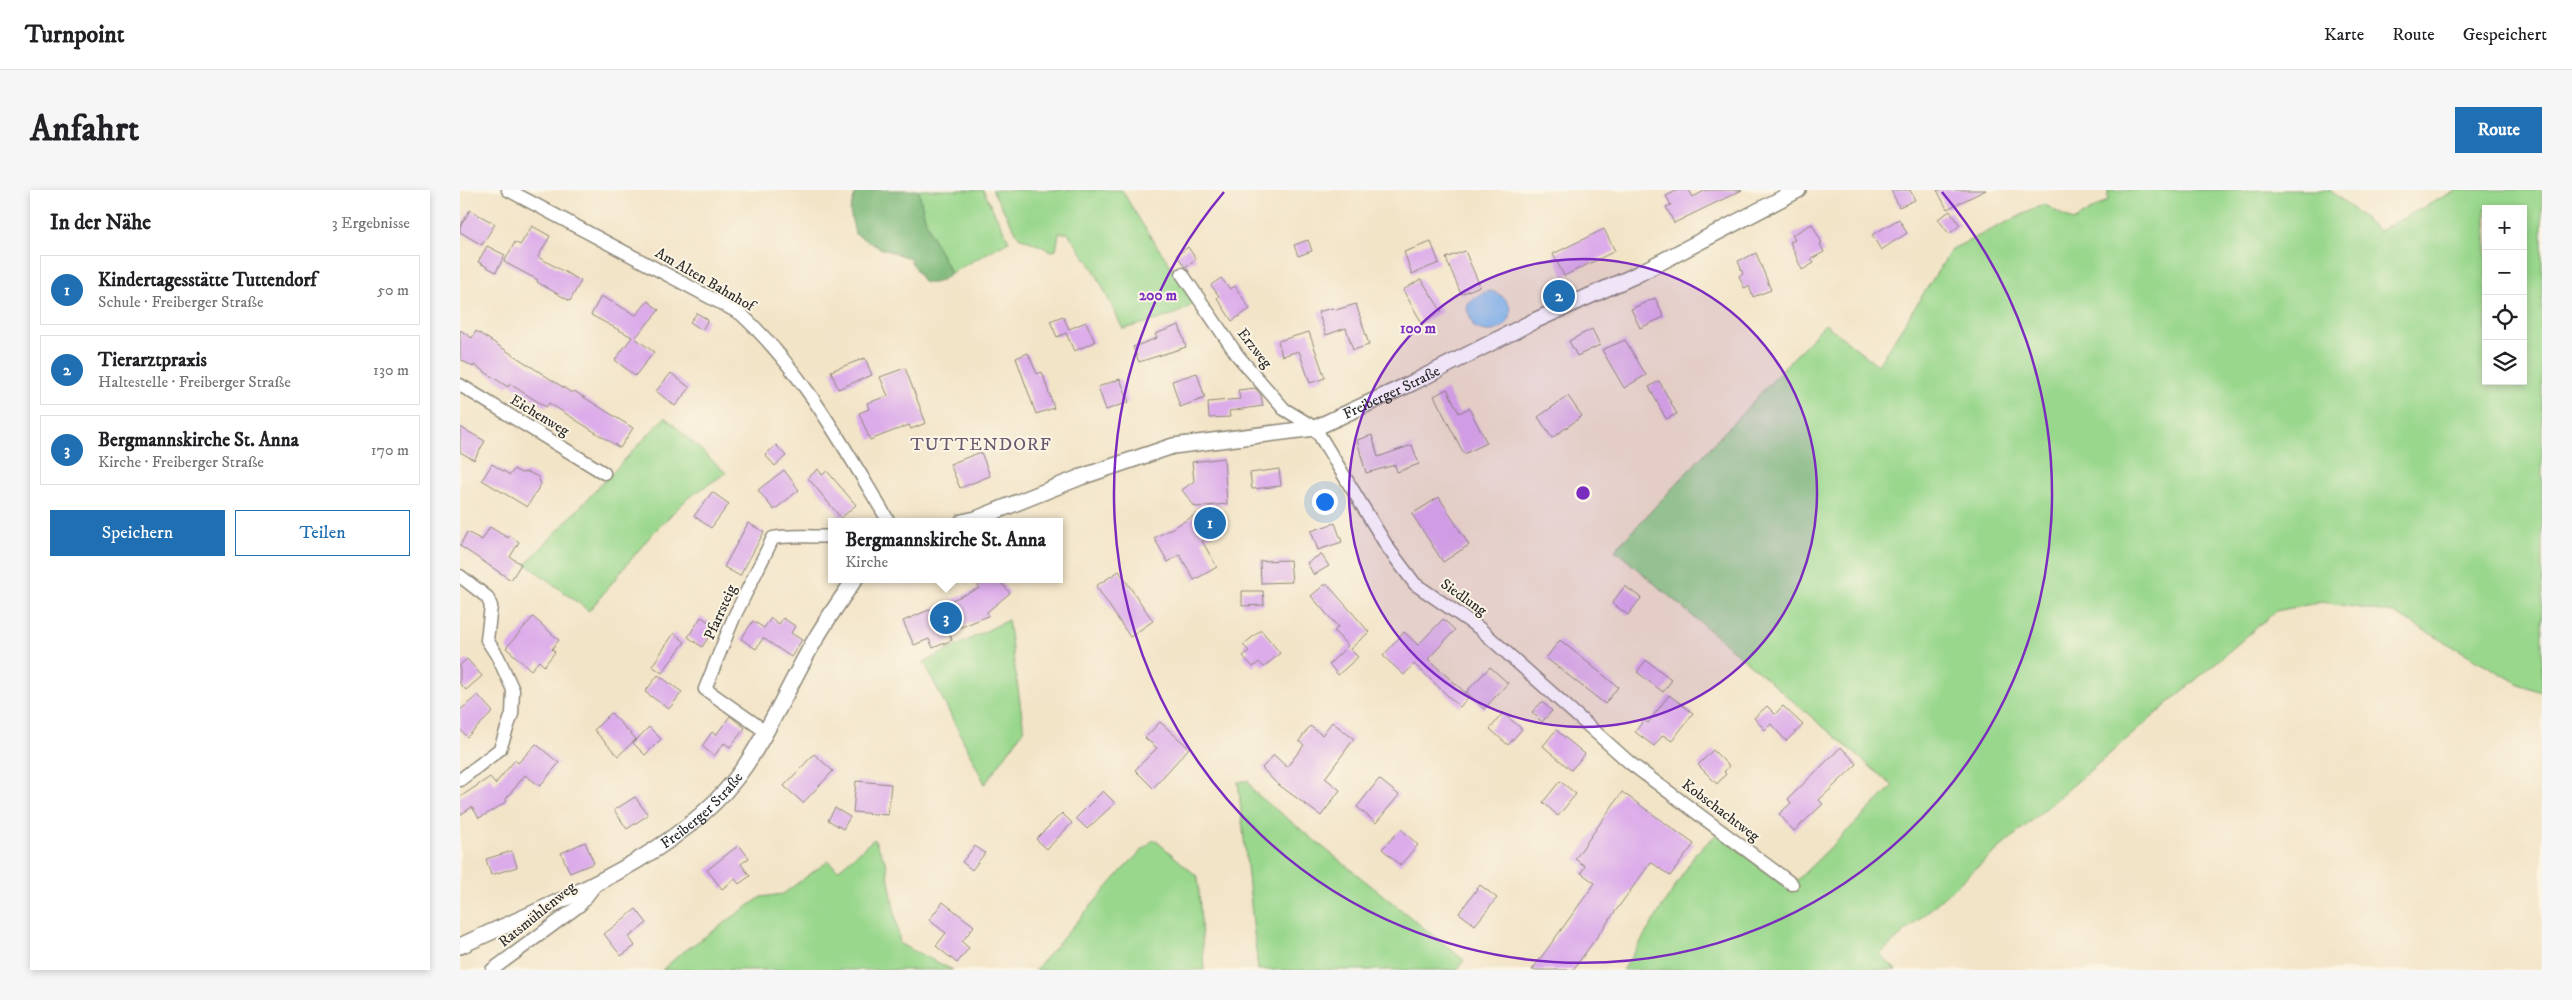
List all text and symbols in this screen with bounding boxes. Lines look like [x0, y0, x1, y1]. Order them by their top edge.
text: Turnpoint [25, 20, 124, 50]
text: Karte [2324, 24, 2364, 46]
text: Route [2392, 24, 2435, 46]
text: Gespeichert [2463, 24, 2547, 46]
button: Route [2455, 107, 2542, 153]
text: Anfahrt [30, 108, 139, 152]
map controls [2482, 205, 2527, 385]
button: + [2482, 205, 2527, 250]
text: In der Nähe [50, 210, 151, 236]
text: 3 Ergebnisse [332, 213, 410, 233]
street label: Am Alten Bahnhof [652, 243, 760, 317]
button: − [2482, 250, 2527, 295]
text: Kindertagesstätte Tuttendorf [98, 269, 317, 292]
pin: 2 [1543, 277, 1575, 315]
text: 1 [64, 280, 70, 300]
text: 50 m [377, 280, 409, 300]
text: 200 m [1139, 286, 1178, 305]
text: Schule · Freiberger Straße [98, 292, 264, 312]
button: locate [2482, 295, 2527, 340]
text: 100 m [1400, 319, 1437, 338]
street label: Erzweg [1233, 324, 1277, 373]
button: layers [2482, 340, 2527, 385]
text: Tierarztpraxis [98, 349, 207, 372]
text: 2 [63, 360, 71, 380]
text: 130 m [373, 360, 409, 380]
street label: Freiberger Straße [1340, 361, 1443, 424]
text: Haltestelle · Freiberger Straße [98, 372, 291, 392]
street label: Eichenweg [507, 390, 573, 441]
text: Bergmannskirche St. Anna [98, 429, 299, 452]
district label: TUTTENDORF [910, 434, 1052, 456]
text: 3 [64, 440, 70, 460]
text: 170 m [371, 440, 409, 460]
text: Kirche · Freiberger Straße [98, 452, 264, 472]
centre of rings [1574, 484, 1592, 502]
your location [1312, 489, 1338, 515]
pin: 1 [1194, 504, 1226, 542]
button: Speichern [50, 510, 225, 556]
button: Teilen [235, 510, 410, 556]
popup [828, 518, 1063, 583]
text: Bergmannskirche St. Anna [845, 529, 1046, 552]
text: Kirche [845, 552, 888, 572]
street label: Siedlung [1437, 575, 1491, 621]
street label: Pfarrsteig [700, 581, 741, 643]
pin: 3 [930, 599, 962, 637]
street label: Freiberger Straße [657, 768, 747, 853]
street label: Kobschachtweg [1678, 775, 1764, 846]
street label: Ratsmühlenweg [495, 877, 580, 951]

